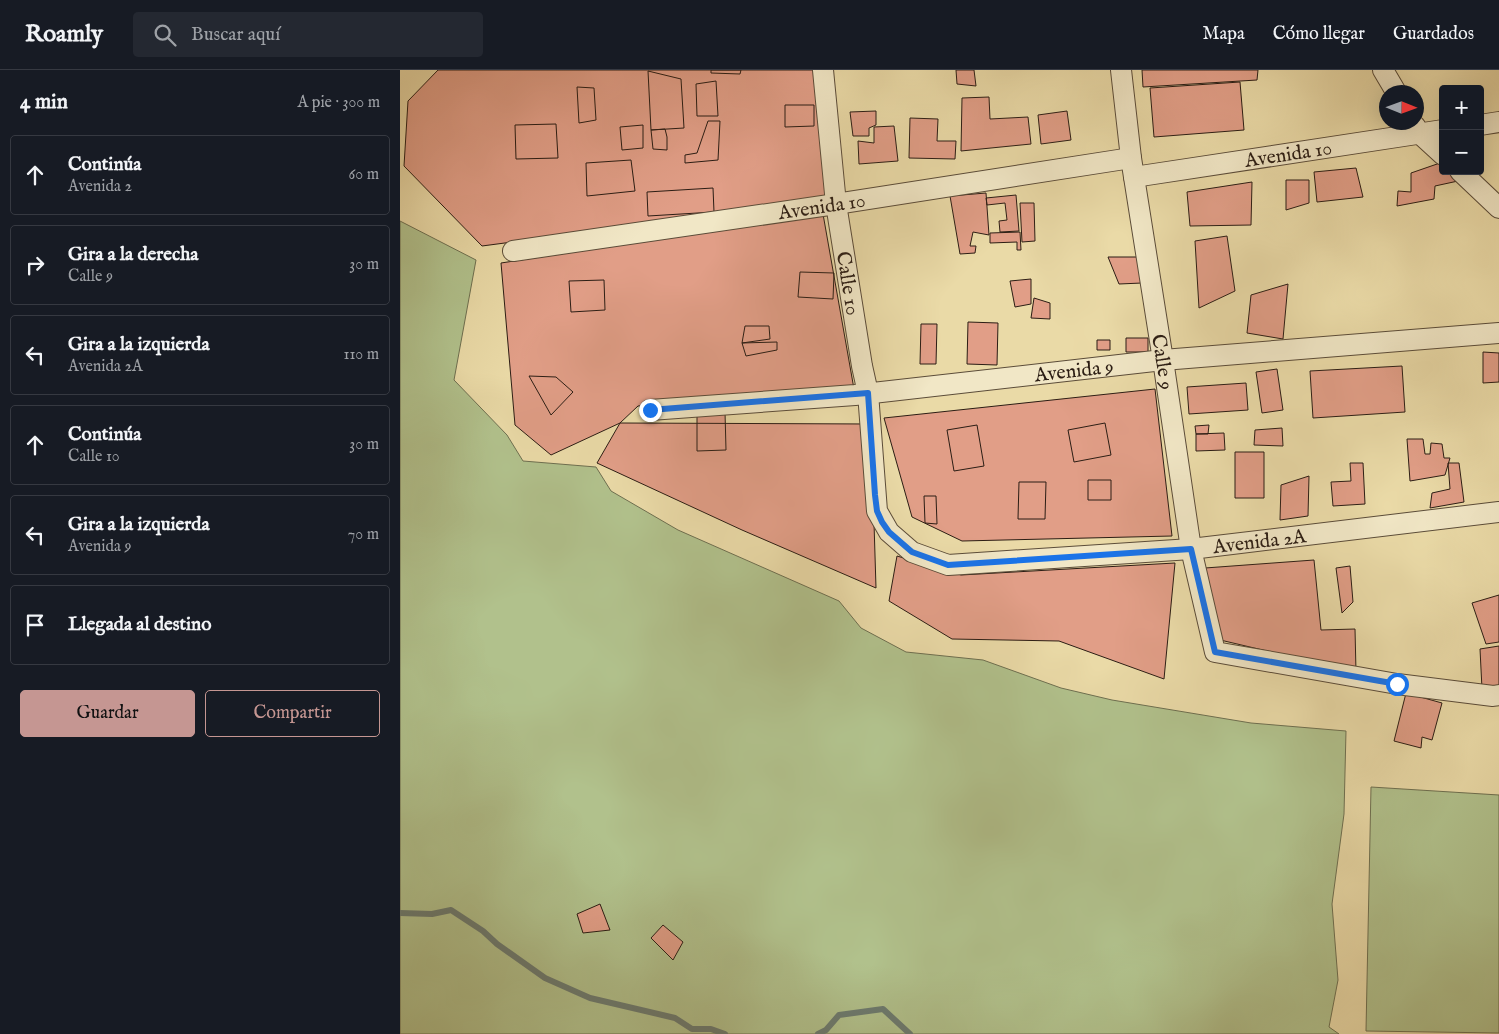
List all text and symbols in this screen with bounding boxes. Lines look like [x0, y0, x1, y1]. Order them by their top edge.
search box [133, 12, 483, 57]
text: Roamly [25, 19, 103, 50]
icon: search [151, 21, 179, 49]
text: Buscar aquí [191, 23, 280, 47]
text: Mapa [1202, 23, 1245, 46]
text: Cómo llegar [1273, 23, 1365, 46]
text: Guardados [1393, 23, 1474, 46]
north arrow [1379, 85, 1424, 130]
map controls [1439, 85, 1484, 175]
button: + [1439, 85, 1484, 130]
text: 4 min [20, 89, 68, 116]
text: A pie · 300 m [297, 93, 380, 113]
button: − [1439, 130, 1484, 175]
street label: Avenida 10 [1242, 136, 1334, 174]
text: Continúa [68, 153, 142, 177]
icon: ahead [21, 161, 49, 189]
text: 60 m [349, 165, 379, 185]
text: Avenida 2 [68, 177, 132, 197]
street label: Avenida 10 [776, 189, 867, 226]
text: Gira a la derecha [68, 243, 198, 267]
street label: Calle 10 [830, 250, 865, 317]
icon: right [21, 251, 49, 279]
text: 30 m [349, 255, 379, 275]
text: Calle 9 [68, 267, 113, 287]
street label: Calle 9 [1145, 332, 1178, 392]
text: Gira a la izquierda [68, 333, 210, 357]
icon: left [21, 341, 49, 369]
text: 110 m [343, 345, 379, 365]
street label: Avenida 9 [1032, 355, 1115, 389]
text: Avenida 2A [68, 357, 143, 377]
route end [639, 399, 662, 422]
text: Continúa [68, 423, 142, 447]
icon: ahead [21, 431, 49, 459]
text: 30 m [349, 435, 379, 455]
text: Calle 10 [68, 447, 120, 467]
text: Gira a la izquierda [68, 513, 210, 537]
icon: left [21, 521, 49, 549]
street label: Avenida 2A [1211, 524, 1308, 560]
text: 70 m [348, 525, 379, 545]
text: Avenida 9 [68, 537, 132, 557]
icon: arrive [21, 611, 49, 639]
text: Llegada al destino [68, 613, 211, 637]
route start [1386, 673, 1409, 696]
button: Guardar [20, 690, 195, 737]
button: Compartir [205, 690, 380, 737]

